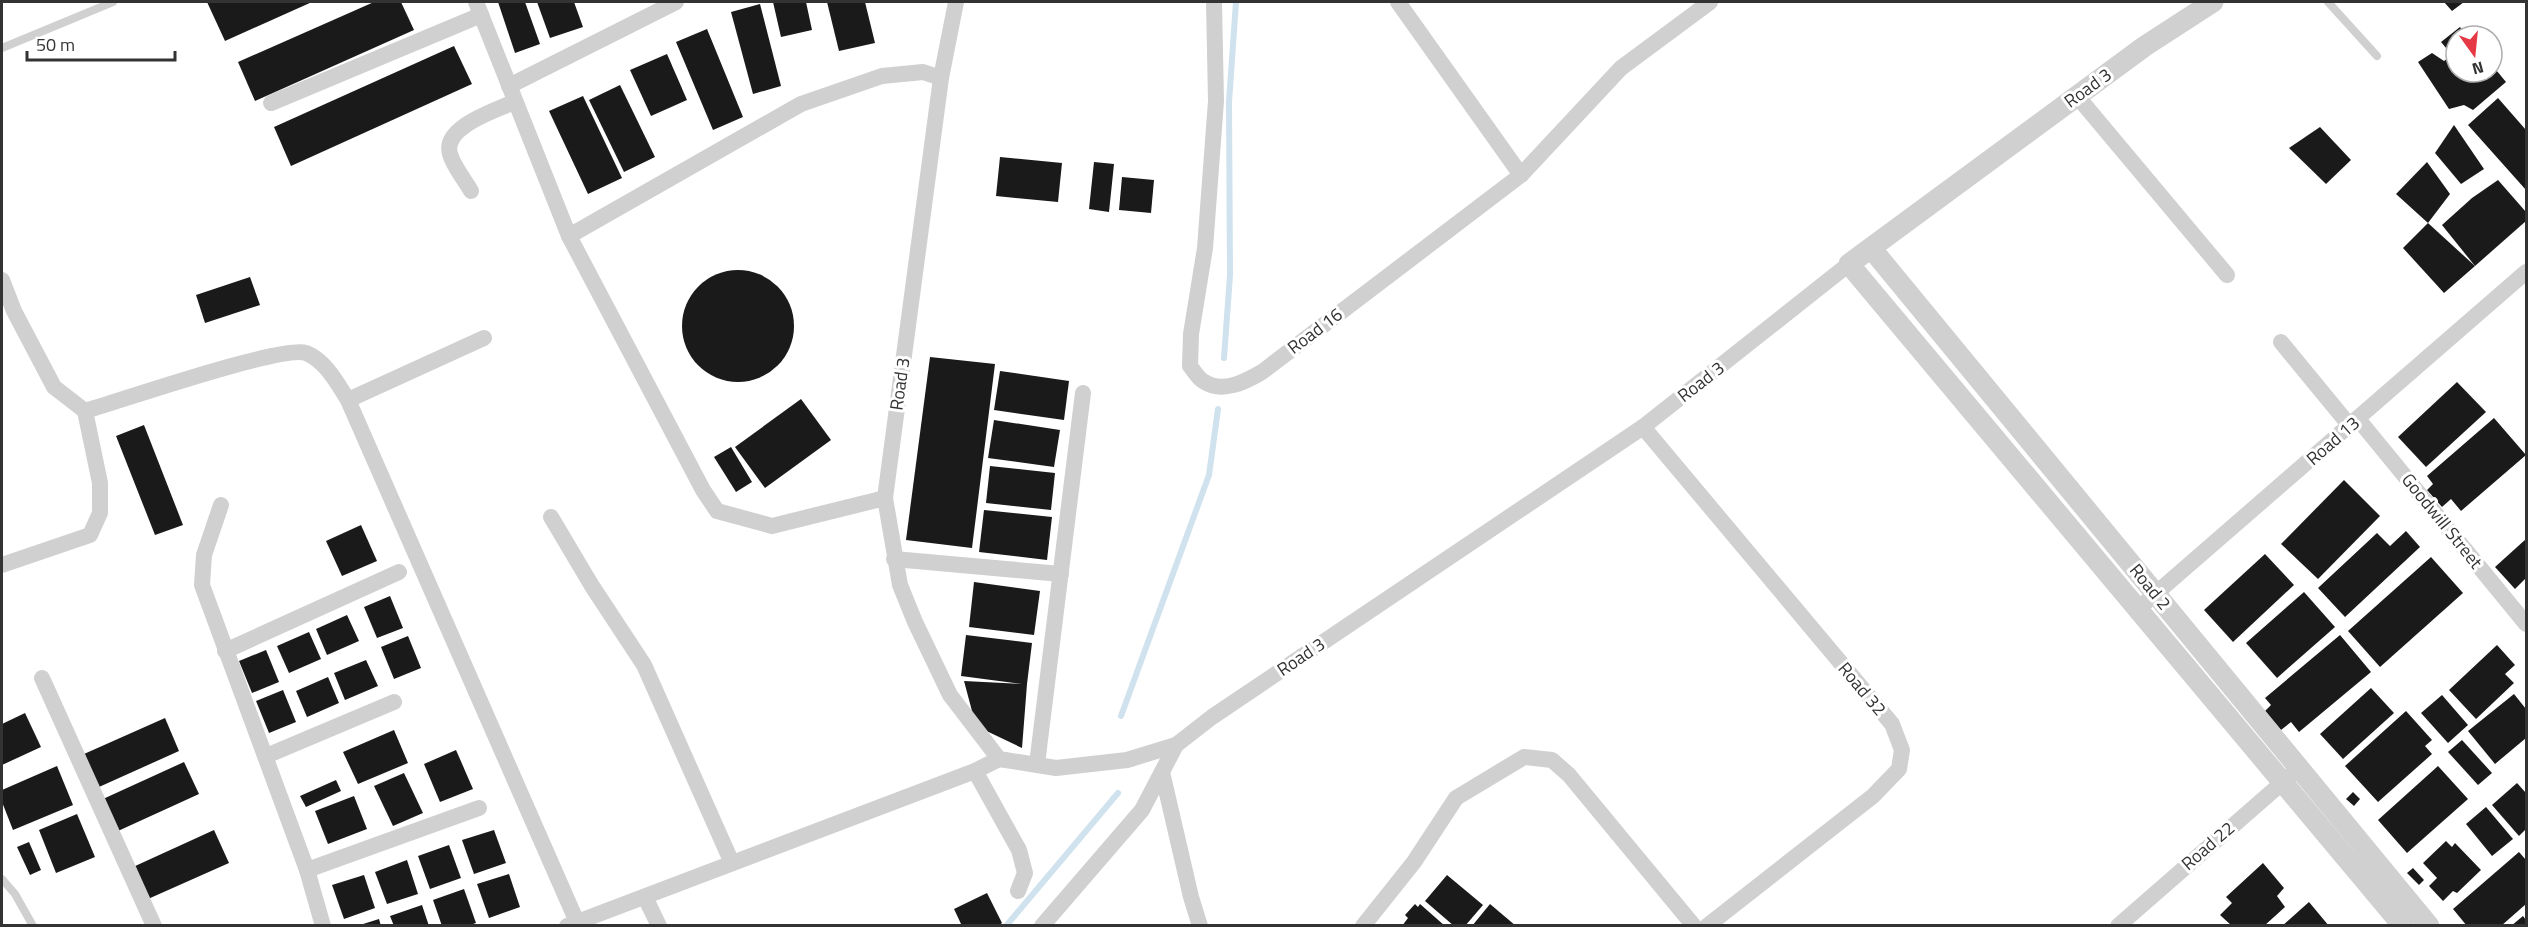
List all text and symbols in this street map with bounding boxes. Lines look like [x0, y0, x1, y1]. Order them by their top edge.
scale bar [27, 24, 176, 62]
north arrow [2444, 24, 2504, 84]
text: 50 m [36, 31, 75, 58]
text: N [2469, 55, 2486, 82]
street label: Road 3 [2058, 61, 2117, 114]
street label: Road 16 [1281, 301, 1348, 360]
street label: Road 3 [1671, 355, 1730, 409]
street label: Road 3 [882, 356, 917, 412]
street label: Road 13 [2300, 410, 2365, 472]
street label: Goodwill Street [2395, 467, 2490, 575]
street label: Road 2 [2123, 558, 2178, 616]
street label: Road 3 [1271, 631, 1330, 683]
street label: Road 32 [1832, 656, 1893, 722]
street label: Road 22 [2175, 815, 2240, 877]

